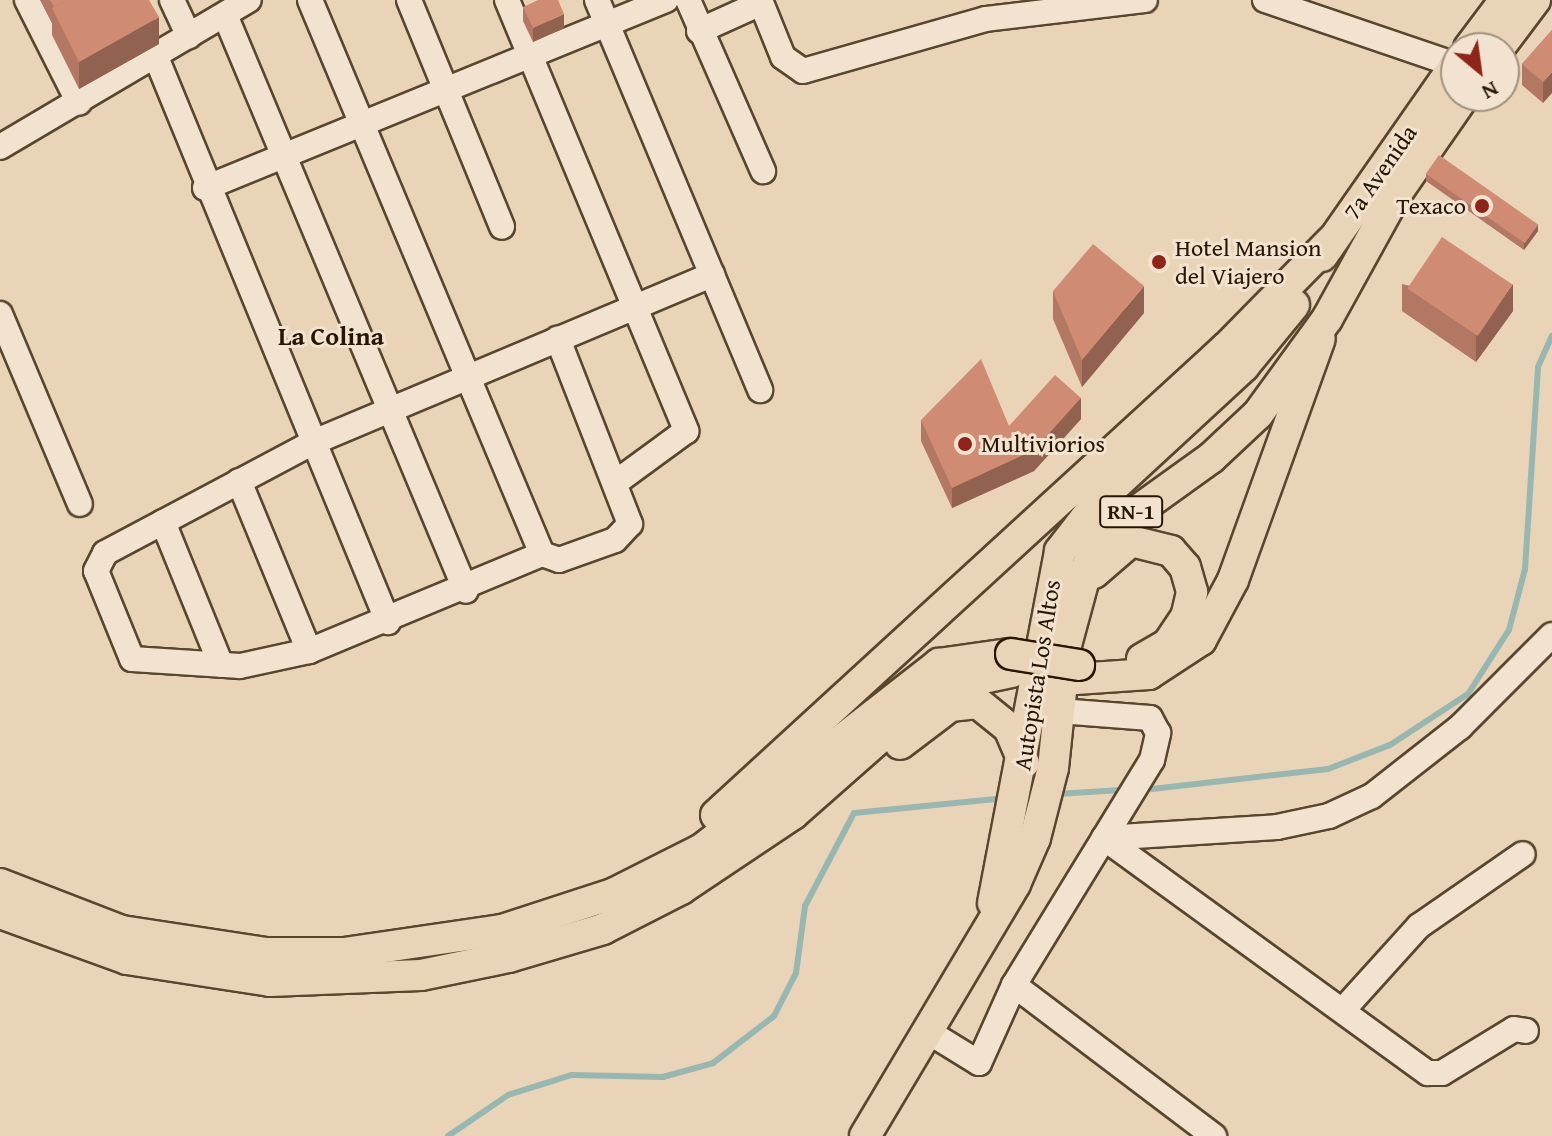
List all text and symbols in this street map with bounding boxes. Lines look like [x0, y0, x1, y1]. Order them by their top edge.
north arrow [1440, 32, 1520, 112]
text: N [1476, 74, 1505, 109]
street label: 7a Avenida [1337, 119, 1423, 225]
place label: Texaco [1396, 192, 1466, 220]
marker: Texaco [1473, 197, 1491, 215]
place label: Hotel Mansion del Viajero [1175, 234, 1321, 290]
marker: Hotel Mansion del Viajero [1150, 253, 1168, 271]
district label: La Colina [278, 320, 384, 352]
place label: Multiviorios [981, 430, 1105, 458]
marker: Multiviorios [956, 435, 974, 453]
road number: RN-1 [1099, 494, 1163, 530]
street label: Autopista Los Altos [1008, 578, 1066, 772]

